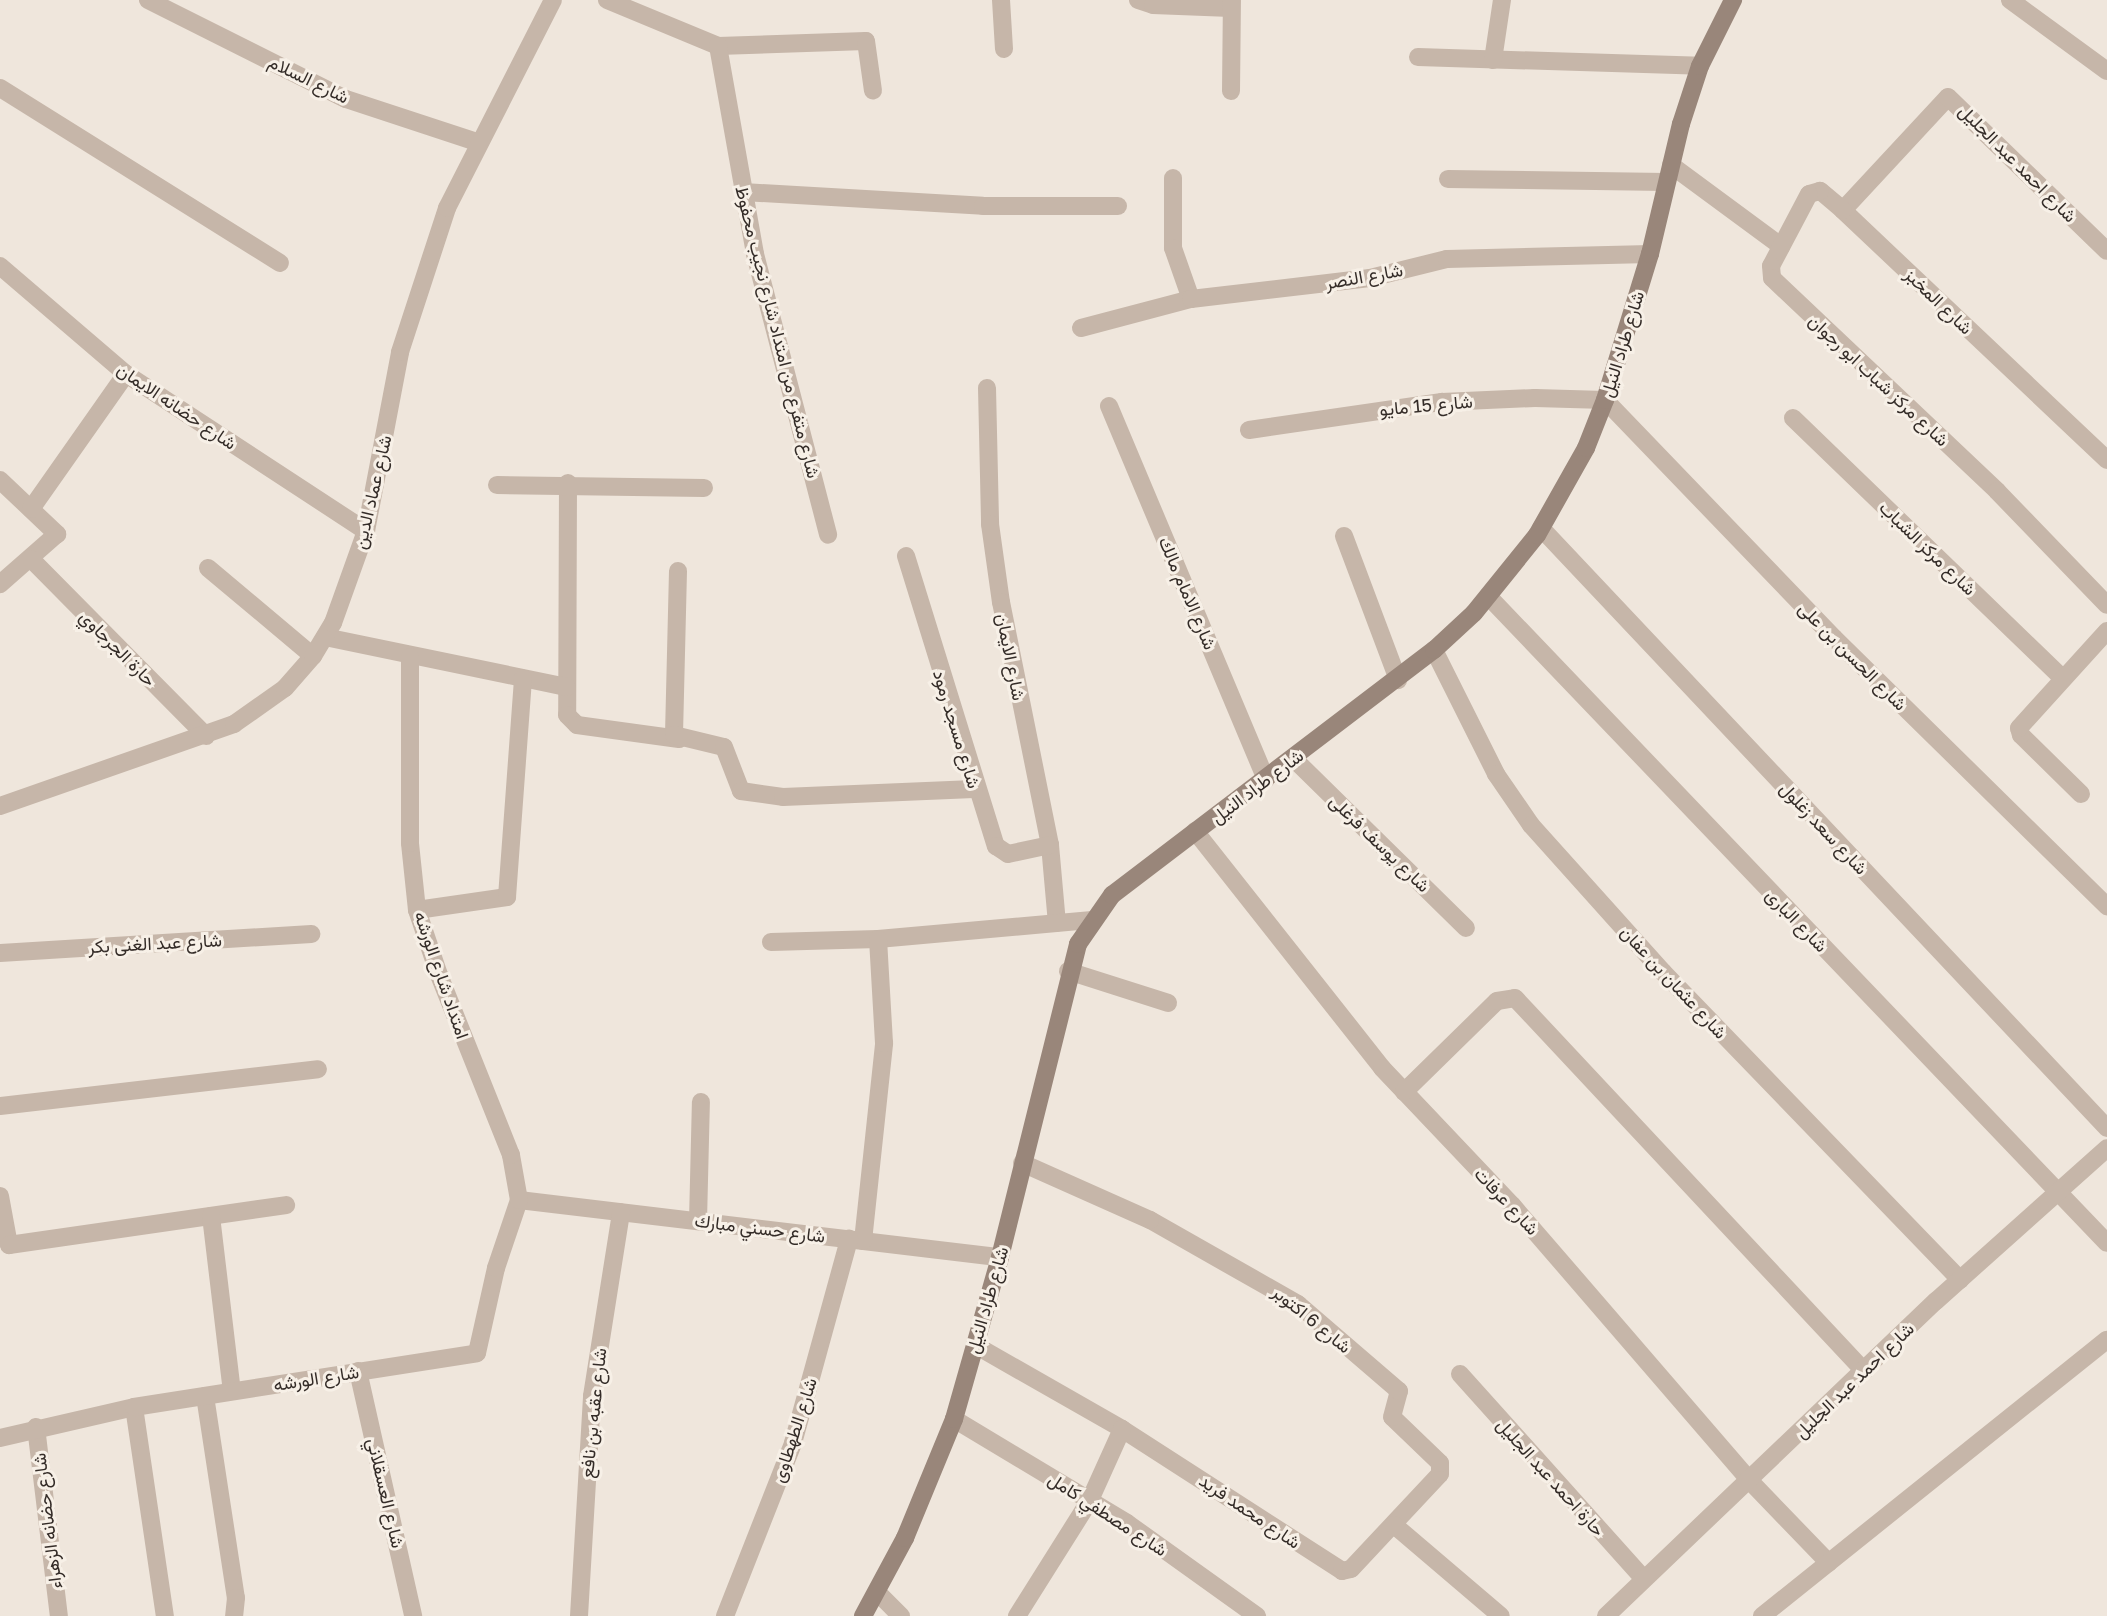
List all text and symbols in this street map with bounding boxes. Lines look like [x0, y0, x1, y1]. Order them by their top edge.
street label: شارع السلام [265, 50, 353, 108]
street label: شارع احمد عبد الجليل [1955, 100, 2081, 226]
street label: شارع متفرع من امتداد شارع نجيب محفوظ [731, 184, 825, 480]
street label: شارع النصر [1323, 259, 1405, 293]
street label: شارع المخبز [1901, 263, 1977, 339]
street label: شارع طراد النيل [1596, 288, 1648, 400]
street label: شارع مركز شباب ابو رجوان [1805, 310, 1953, 450]
street label: شارع حضانه الايمان [113, 358, 241, 454]
street label: شارع 15 مايو [1379, 390, 1473, 420]
street label: شارع عماد الدين [348, 433, 396, 551]
street label: شارع مركز الشباب [1875, 496, 1981, 600]
street label: شارع الامام مالك [1155, 533, 1221, 653]
street label: شارع الحسن بن على [1794, 597, 1912, 715]
street label: حارة الجرجاوي [75, 605, 161, 691]
street label: شارع الايمان [992, 612, 1030, 702]
street label: شارع مسجد رمود [929, 667, 985, 791]
street label: شارع طراد النيل [1207, 744, 1307, 828]
street label: شارع سعد زغلول [1776, 777, 1872, 879]
street label: شارع يوسف فرغلى [1325, 790, 1435, 896]
street label: شارع البارى [1761, 884, 1833, 956]
street label: امتداد شارع الورشه [410, 908, 474, 1042]
street label: شارع عثمان بن عفان [1616, 921, 1732, 1043]
street label: شارع عبد الغنى بكر [88, 929, 222, 957]
street label: شارع عرفات [1470, 1163, 1544, 1239]
street label: شارع حسني مبارك [693, 1209, 827, 1247]
street label: شارع طراد النيل [961, 1244, 1013, 1356]
street label: شارع 6 اكتوبر [1268, 1281, 1356, 1357]
street label: شارع احمد عبد الجليل [1790, 1317, 1918, 1443]
street label: شارع عقبه بن نافع [575, 1347, 611, 1479]
street label: شارع الورشه [272, 1361, 360, 1395]
street label: شارع الطهطاوى [767, 1375, 821, 1485]
street label: حارة احمد عبد الجليل [1492, 1414, 1610, 1540]
street label: شارع العسقلاني [363, 1436, 409, 1550]
street label: شارع حضانه الزهراء [28, 1452, 66, 1590]
street label: شارع مصطفي كامل [1044, 1468, 1172, 1560]
street label: شارع محمد فريد [1195, 1469, 1305, 1553]

